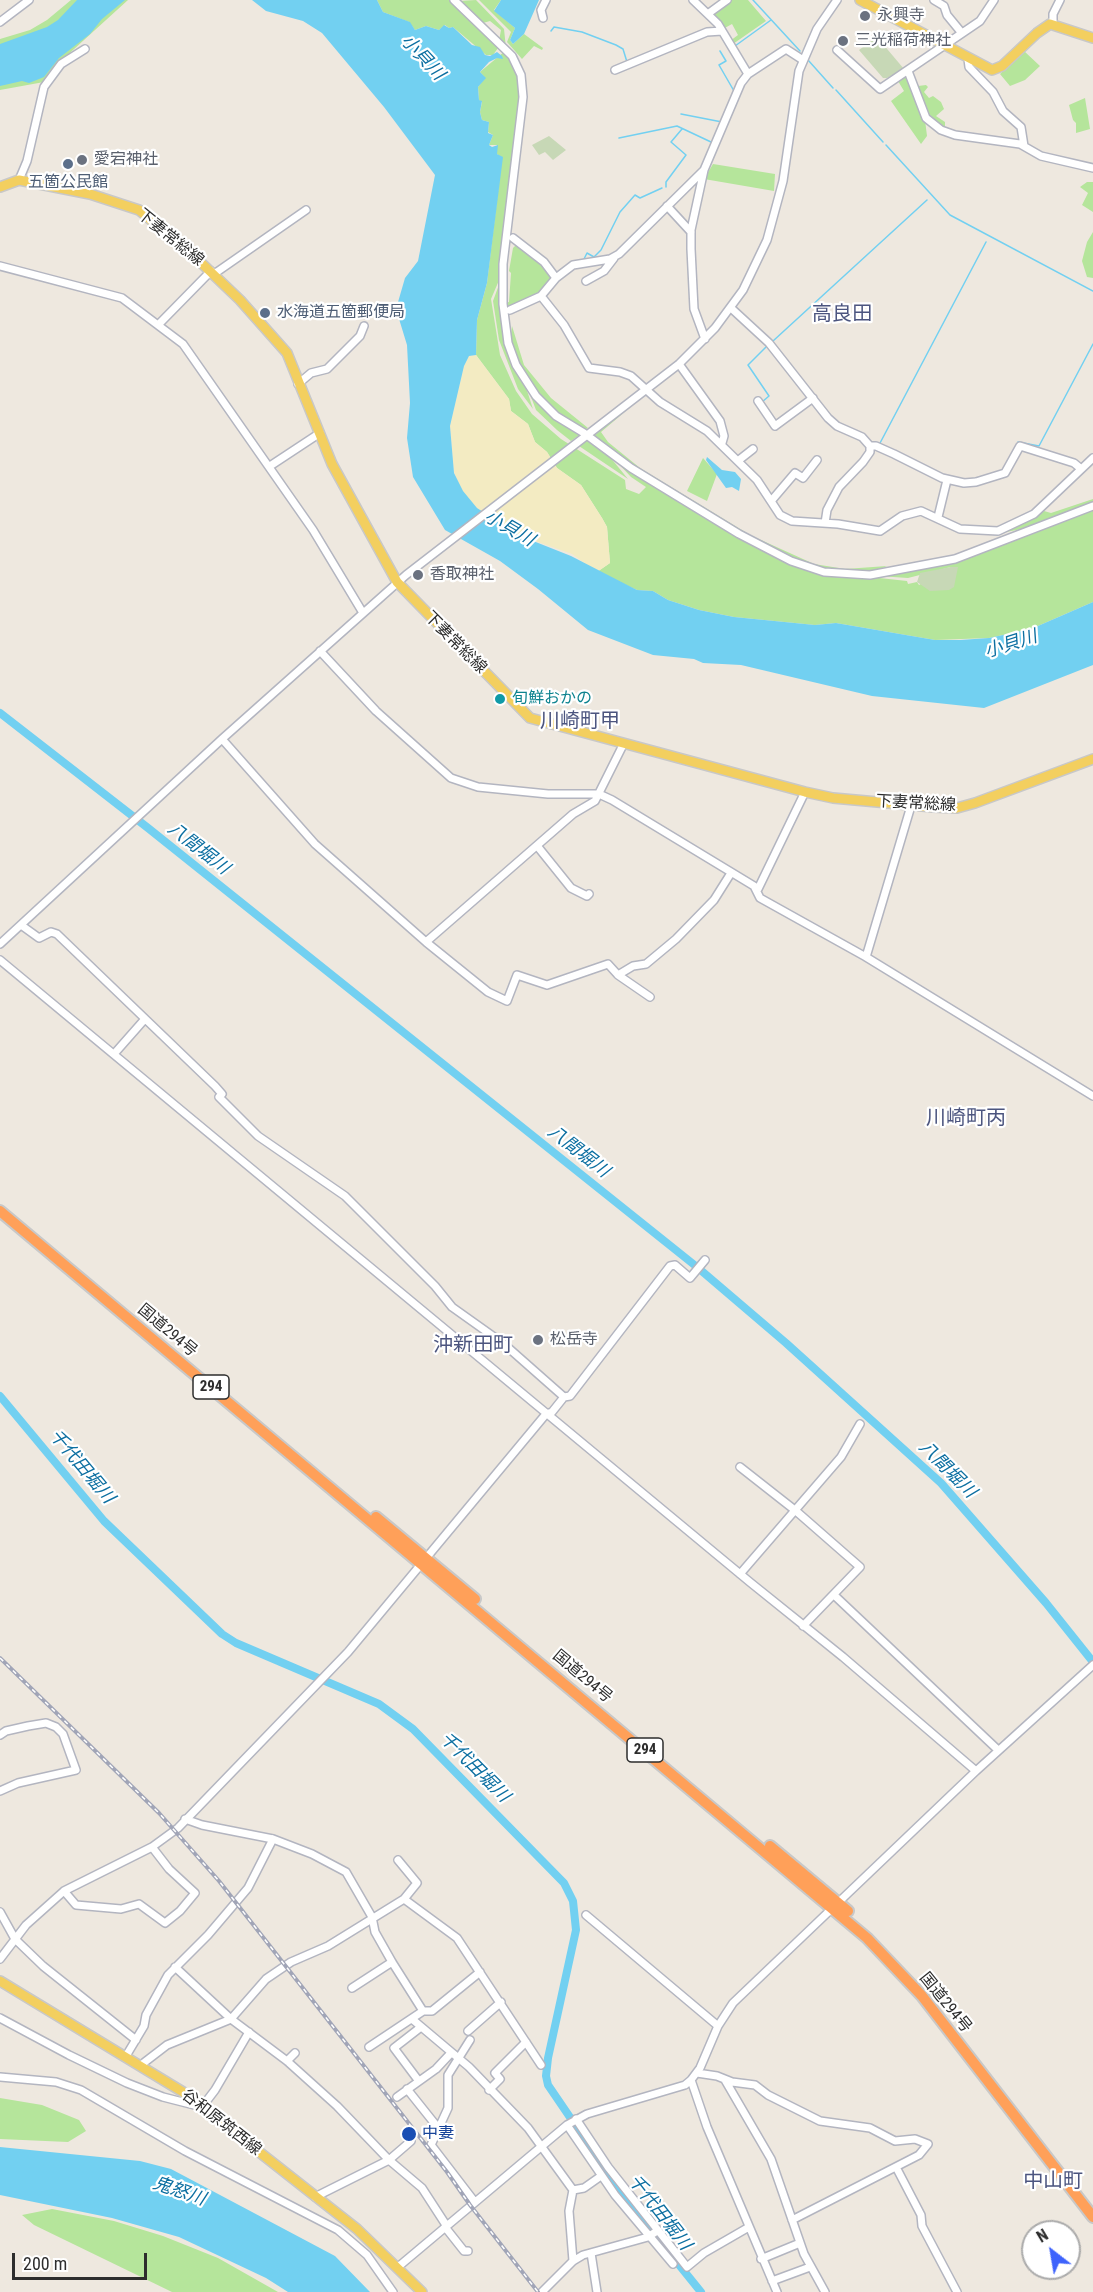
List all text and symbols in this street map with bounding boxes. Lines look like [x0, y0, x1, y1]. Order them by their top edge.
place label: 永興寺 [877, 6, 925, 26]
marker: 永興寺 [858, 9, 872, 23]
water label: 小貝川 [396, 31, 448, 85]
place label: 三光稲荷神社 [855, 31, 951, 51]
marker: 三光稲荷神社 [836, 34, 850, 48]
place label: 愛宕神社 [94, 150, 158, 170]
marker: 愛宕神社 [75, 153, 89, 167]
marker: 五箇公民館 [61, 157, 75, 171]
place label: 五箇公民館 [28, 173, 108, 193]
street label: 下妻常総線 [133, 205, 207, 271]
place label: 水海道五箇郵便局 [277, 303, 405, 323]
district label: 高良田 [812, 303, 872, 327]
marker: 水海道五箇郵便局 [258, 306, 272, 320]
water label: 小貝川 [480, 506, 538, 552]
place label: 香取神社 [430, 565, 494, 585]
marker: 香取神社 [411, 568, 425, 582]
street label: 下妻常総線 [420, 608, 490, 678]
water label: 小貝川 [982, 626, 1040, 664]
place label: 旬鮮おかの [512, 689, 592, 709]
marker: 旬鮮おかの [493, 692, 507, 706]
district label: 川崎町甲 [540, 710, 620, 734]
street label: 下妻常総線 [876, 792, 956, 816]
water label: 八間堀川 [163, 818, 233, 880]
district label: 川崎町丙 [926, 1107, 1006, 1131]
water label: 八間堀川 [543, 1121, 613, 1183]
street label: 国道294号 [133, 1301, 201, 1361]
place label: 松岳寺 [550, 1330, 598, 1350]
marker: 松岳寺 [531, 1333, 545, 1347]
district label: 沖新田町 [433, 1334, 513, 1358]
road number: 294 [193, 1375, 229, 1399]
water label: 千代田堀川 [44, 1426, 118, 1508]
water label: 八間堀川 [914, 1437, 980, 1503]
street label: 国道294号 [548, 1647, 616, 1707]
water label: 千代田堀川 [435, 1729, 513, 1807]
road number: 294 [627, 1738, 663, 1762]
street label: 国道294号 [915, 1969, 975, 2037]
street label: 谷和原筑西線 [177, 2086, 265, 2160]
place label: 中妻 [422, 2124, 454, 2144]
marker: 中妻 [400, 2125, 418, 2143]
district label: 中山町 [1023, 2170, 1083, 2194]
water label: 千代田堀川 [623, 2171, 695, 2255]
water label: 鬼怒川 [150, 2173, 208, 2211]
north arrow [1021, 2220, 1081, 2280]
text: N [1033, 2225, 1052, 2247]
scale bar [15, 2241, 150, 2279]
text: 200 m [23, 2253, 67, 2274]

